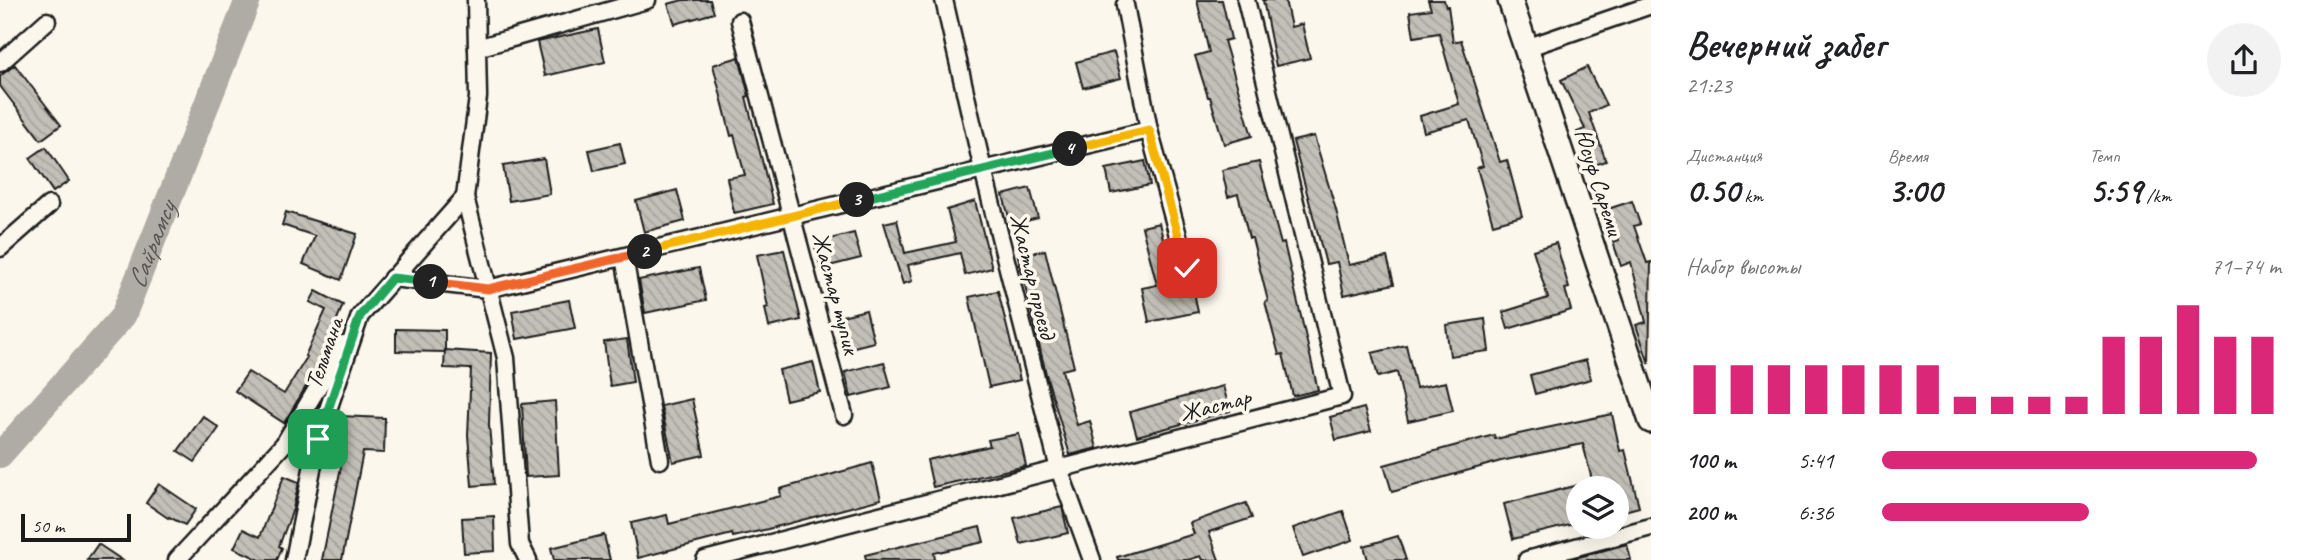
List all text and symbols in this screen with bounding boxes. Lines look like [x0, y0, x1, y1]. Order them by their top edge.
text: Вечерний забег [1686, 21, 1885, 68]
button: share [2207, 23, 2281, 97]
text: 21:23 [1686, 71, 1732, 100]
street label: Юсуф Сареми [1568, 125, 1631, 241]
pin: 4 [1052, 132, 1088, 166]
text: 4 [1065, 136, 1074, 160]
text: Дистанция [1686, 144, 1762, 168]
text: Время [1888, 144, 1928, 168]
text: Темп [2089, 144, 2120, 168]
text: 0.50 [1686, 168, 1740, 213]
text: 3:00 [1888, 168, 1942, 213]
text: 5:59 [2089, 168, 2142, 213]
pin: 3 [840, 182, 874, 218]
text: km [1740, 184, 1763, 208]
text: /km [2142, 184, 2171, 208]
text: 3 [852, 187, 861, 211]
water label: Сайрамсу [119, 193, 184, 293]
street label: Жастар проезд [1003, 210, 1064, 344]
street label: Жастар тупик [805, 228, 867, 360]
pin: 2 [628, 234, 662, 270]
pin [1157, 238, 1217, 298]
text: 2 [640, 239, 649, 263]
icon: check [1168, 249, 1206, 287]
text: Набор высоты [1686, 252, 1800, 281]
text: 71–74 m [2211, 252, 2281, 281]
pin: 1 [414, 264, 448, 300]
text: 1 [426, 269, 435, 293]
street label: Тельмана [298, 312, 351, 392]
street label: Жастар [1176, 381, 1256, 428]
pin [288, 409, 348, 469]
icon: arrive [299, 420, 337, 458]
text: 100 m [1686, 446, 1736, 475]
text: 5:41 [1798, 446, 1834, 475]
map controls [1566, 476, 1629, 539]
button: layers [1566, 476, 1629, 539]
text: 200 m [1686, 498, 1736, 527]
text: 6:36 [1798, 498, 1834, 527]
scale bar [21, 511, 131, 543]
text: 50 m [32, 514, 64, 538]

